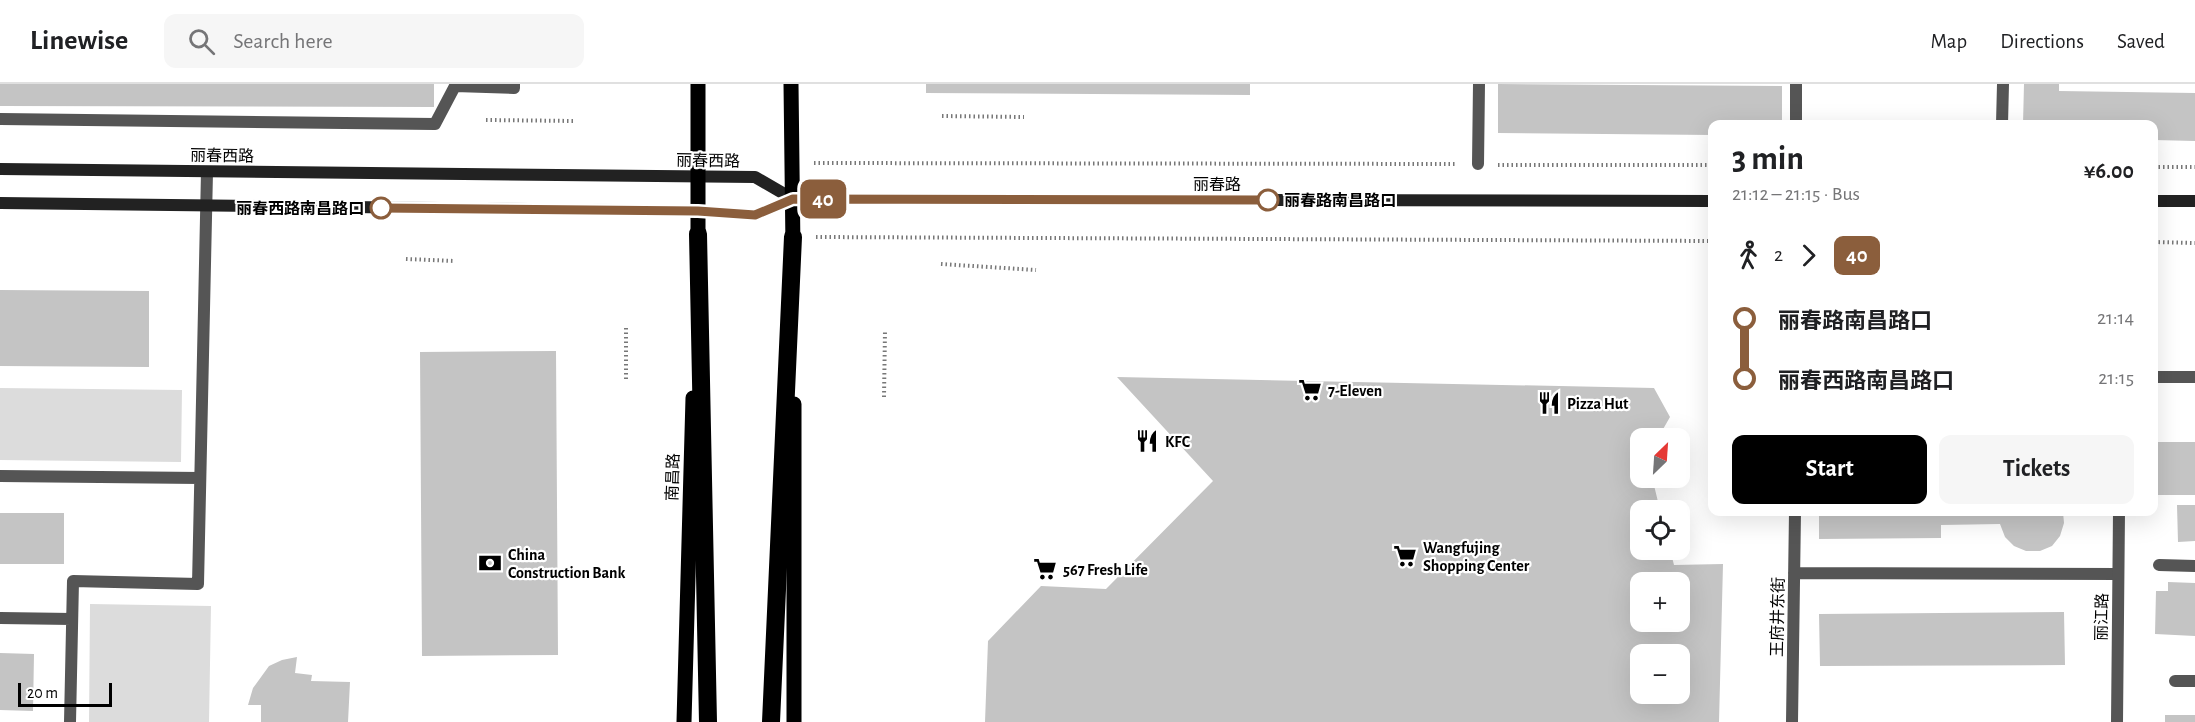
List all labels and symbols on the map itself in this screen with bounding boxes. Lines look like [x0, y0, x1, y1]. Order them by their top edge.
street label: 丽春西路 [190, 146, 254, 165]
street label: 丽春西路 [676, 151, 740, 170]
street label: 丽春路 [1193, 176, 1241, 193]
line badge: 40 [796, 180, 850, 218]
marker: 丽春路南昌路口 [1257, 189, 1279, 211]
place label: 丽春路南昌路口 [1284, 192, 1396, 209]
marker: 丽春西路南昌路口 [370, 197, 392, 219]
place label: 丽春西路南昌路口 [236, 200, 364, 217]
supermarket icon: 7-Eleven [1297, 377, 1323, 403]
place label: 7-Eleven [1328, 383, 1382, 399]
restaurant icon: Pizza Hut [1536, 390, 1562, 416]
place label: Pizza Hut [1567, 396, 1629, 412]
restaurant icon: KFC [1134, 428, 1160, 454]
north arrow [1630, 428, 1690, 488]
place label: KFC [1165, 434, 1191, 450]
street label: 南昌路 [663, 453, 682, 501]
place label: Wangfujing Shopping Center [1423, 540, 1530, 574]
supermarket icon: Wangfujing Shopping Center [1392, 543, 1418, 569]
place label: China Construction Bank [508, 547, 626, 581]
bank icon: China Construction Bank [477, 550, 503, 576]
supermarket icon: 567 Fresh Life [1032, 556, 1058, 582]
place label: 567 Fresh Life [1063, 562, 1148, 578]
street label: 王府井东街 [1768, 577, 1787, 657]
street label: 丽江路 [2093, 593, 2110, 641]
scale bar [18, 680, 112, 708]

